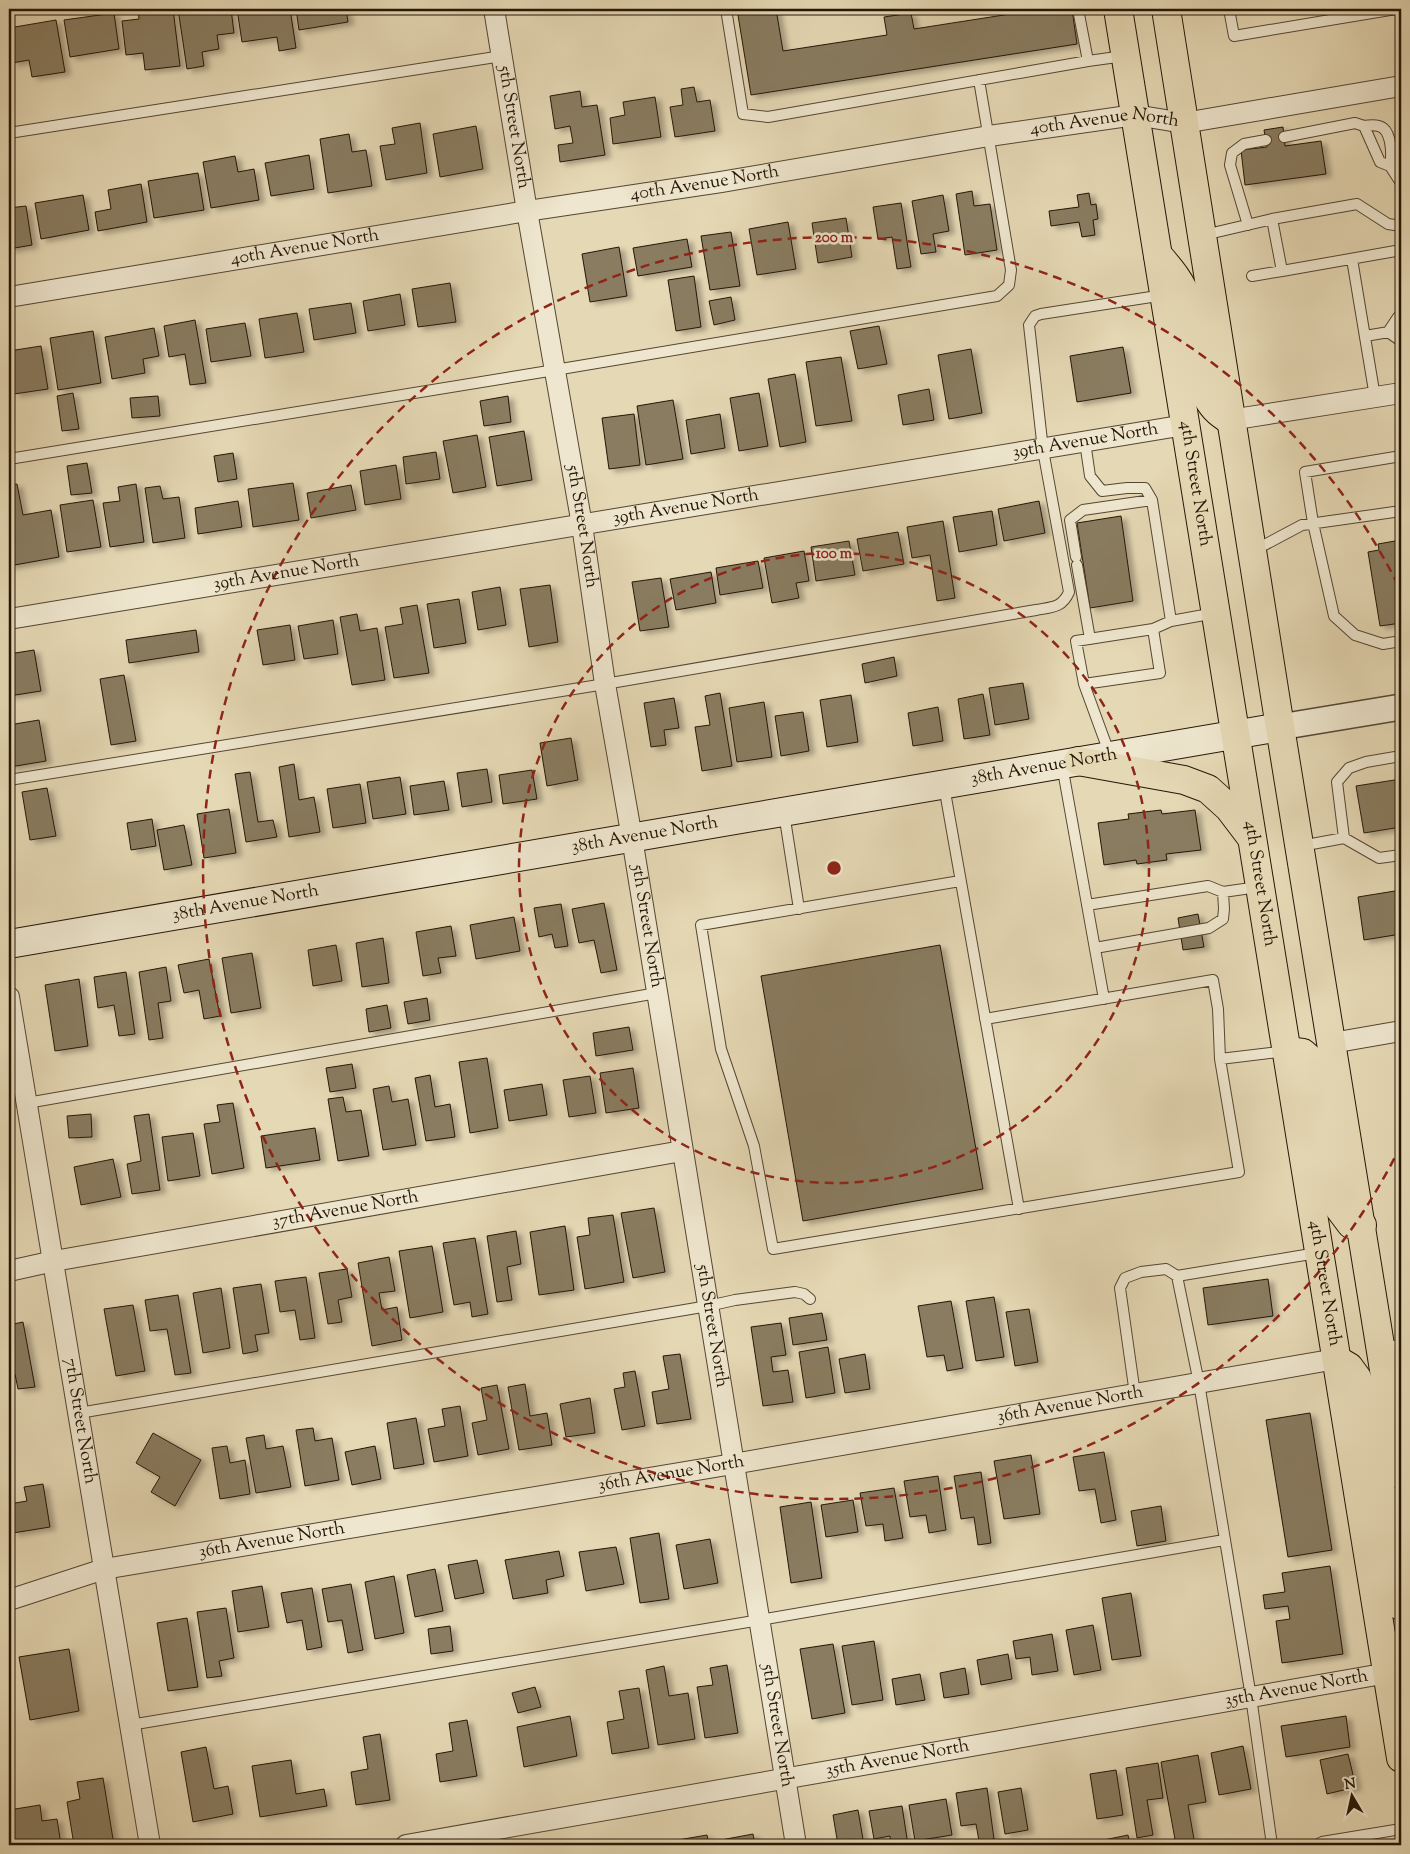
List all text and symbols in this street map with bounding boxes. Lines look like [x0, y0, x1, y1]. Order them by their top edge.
street label: 5th Street North [490, 63, 536, 191]
street label: 40th Avenue North [1028, 102, 1181, 143]
street label: 40th Avenue North [629, 159, 782, 208]
street label: 40th Avenue North [229, 223, 382, 273]
text: 200 m [815, 228, 854, 249]
street label: 39th Avenue North [1010, 416, 1161, 466]
street label: 4th Street North [1172, 419, 1218, 549]
street label: 5th Street North [559, 462, 604, 590]
street label: 39th Avenue North [611, 482, 761, 532]
text: 100 m [816, 544, 853, 565]
street label: 39th Avenue North [211, 548, 362, 598]
street label: 38th Avenue North [969, 742, 1120, 793]
street label: 38th Avenue North [569, 810, 721, 861]
street label: 4th Street North [1237, 819, 1283, 949]
centre of rings [825, 859, 843, 877]
street label: 5th Street North [623, 862, 669, 990]
street label: 38th Avenue North [170, 878, 321, 929]
street label: 37th Avenue North [270, 1184, 421, 1236]
street label: 4th Street North [1301, 1219, 1347, 1349]
street label: 5th Street North [688, 1262, 734, 1390]
street label: 7th Street North [56, 1356, 103, 1487]
street label: 36th Avenue North [995, 1380, 1146, 1431]
street label: 36th Avenue North [596, 1449, 747, 1499]
street label: 36th Avenue North [197, 1516, 347, 1566]
street label: 5th Street North [754, 1661, 800, 1790]
street label: 35th Avenue North [1223, 1664, 1371, 1714]
street label: 35th Avenue North [824, 1733, 972, 1784]
north arrow [1328, 1772, 1378, 1822]
text: N [1343, 1774, 1357, 1796]

